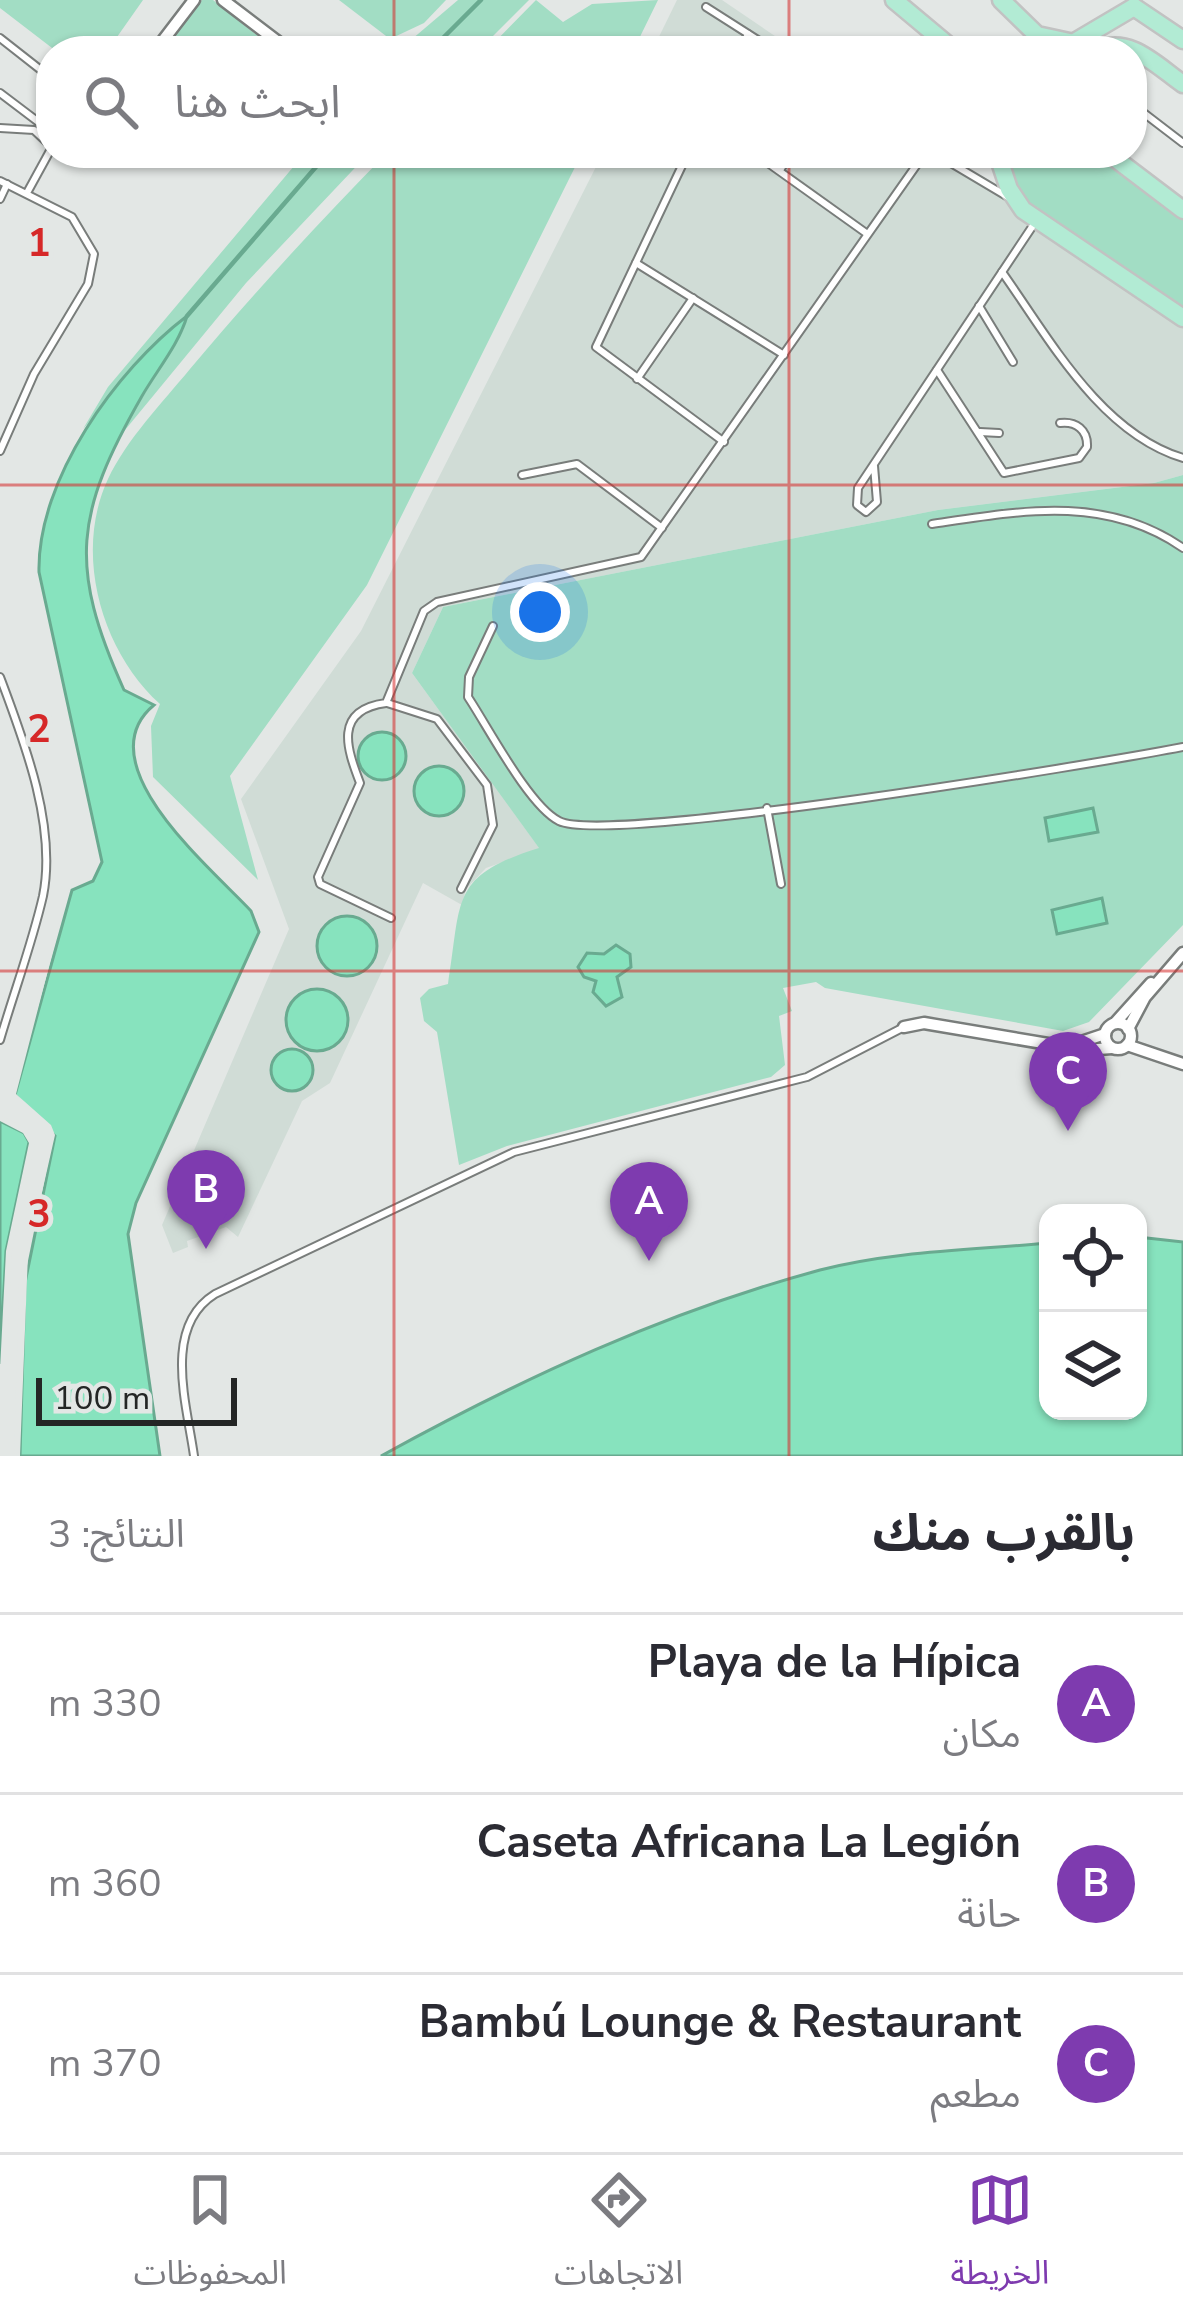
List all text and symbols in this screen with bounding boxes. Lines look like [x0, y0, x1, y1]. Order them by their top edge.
search box [36, 36, 1147, 168]
icon: search [78, 69, 144, 135]
text: ابحث هنا [174, 72, 341, 133]
text: 1 [27, 217, 51, 270]
your location [510, 582, 570, 642]
text: 2 [27, 703, 51, 756]
pin: C [1029, 1032, 1107, 1131]
pin: B [167, 1150, 245, 1249]
pin: A [610, 1162, 688, 1261]
text: 3 [27, 1188, 51, 1241]
map controls [1039, 1204, 1147, 1420]
button: locate [1039, 1204, 1147, 1312]
button: layers [1039, 1312, 1147, 1420]
scale bar [36, 1372, 237, 1425]
text: 100 m [54, 1376, 150, 1421]
text: بالقرب منك [873, 1498, 1135, 1568]
text: النتائج: 3 [48, 1508, 185, 1561]
text: Playa de la Hípica [648, 1632, 1021, 1693]
text: 330 m [48, 1677, 162, 1730]
text: A [1081, 1677, 1111, 1730]
text: مكان [943, 1708, 1021, 1761]
text: Caseta Africana La Legión [477, 1812, 1021, 1873]
text: 360 m [48, 1857, 162, 1910]
text: B [1083, 1857, 1109, 1910]
text: حانة [957, 1888, 1021, 1941]
text: Bambú Lounge & Restaurant [419, 1992, 1021, 2053]
text: 370 m [48, 2037, 162, 2090]
text: C [1083, 2037, 1109, 2090]
text: مطعم [931, 2068, 1021, 2121]
tab: المحفوظات [134, 2167, 287, 2308]
tab: الاتجاهات [554, 2167, 683, 2308]
tab: الخريطة [950, 2167, 1049, 2308]

